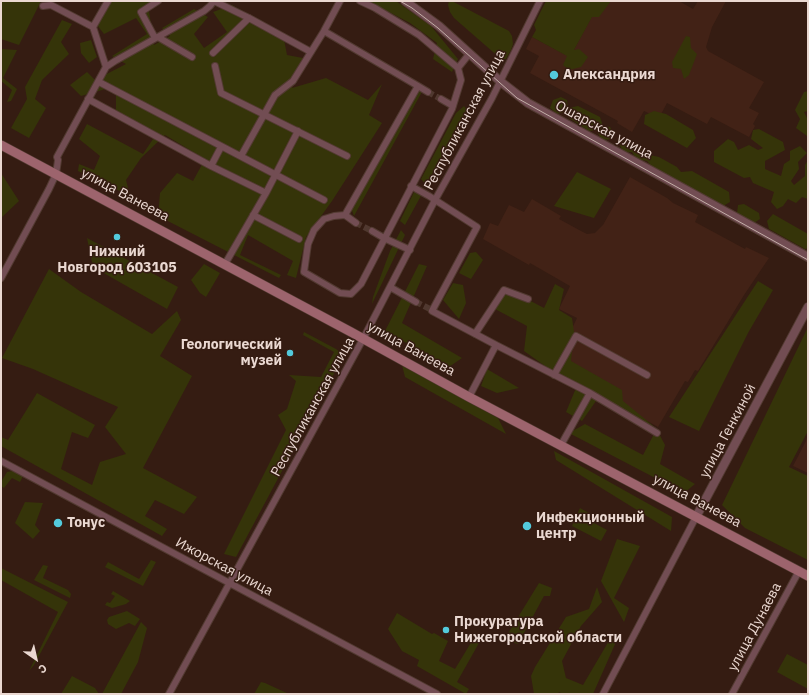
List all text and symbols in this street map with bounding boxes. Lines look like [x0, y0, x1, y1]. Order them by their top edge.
street label: Республиканская улица [421, 47, 509, 193]
place label: Александрия [563, 67, 655, 83]
marker: Александрия [548, 69, 560, 81]
street label: Ошарская улица [552, 97, 656, 163]
street label: улица Ванеева [78, 165, 172, 225]
marker: Нижний Новгород 603105 [112, 232, 122, 242]
place label: Нижний Новгород 603105 [57, 244, 177, 276]
street label: улица Ванеева [364, 318, 458, 380]
street label: Республиканская улица [268, 334, 358, 480]
place label: Геологический музей [181, 337, 282, 370]
marker: Геологический музей [285, 348, 295, 358]
street label: улица Генкиной [696, 381, 760, 481]
street label: улица Ванеева [650, 471, 744, 531]
place label: Инфекционный центр [536, 510, 645, 542]
place label: Тонус [67, 515, 105, 531]
marker: Тонус [52, 517, 64, 529]
marker: Инфекционный центр [521, 520, 533, 532]
street label: Ижорская улица [172, 534, 276, 600]
street label: улица Дунаева [725, 580, 785, 674]
place label: Прокуратура Нижегородской области [454, 614, 622, 646]
marker: Прокуратура Нижегородской области [441, 625, 451, 635]
north arrow [16, 639, 56, 679]
text: С [36, 661, 50, 677]

